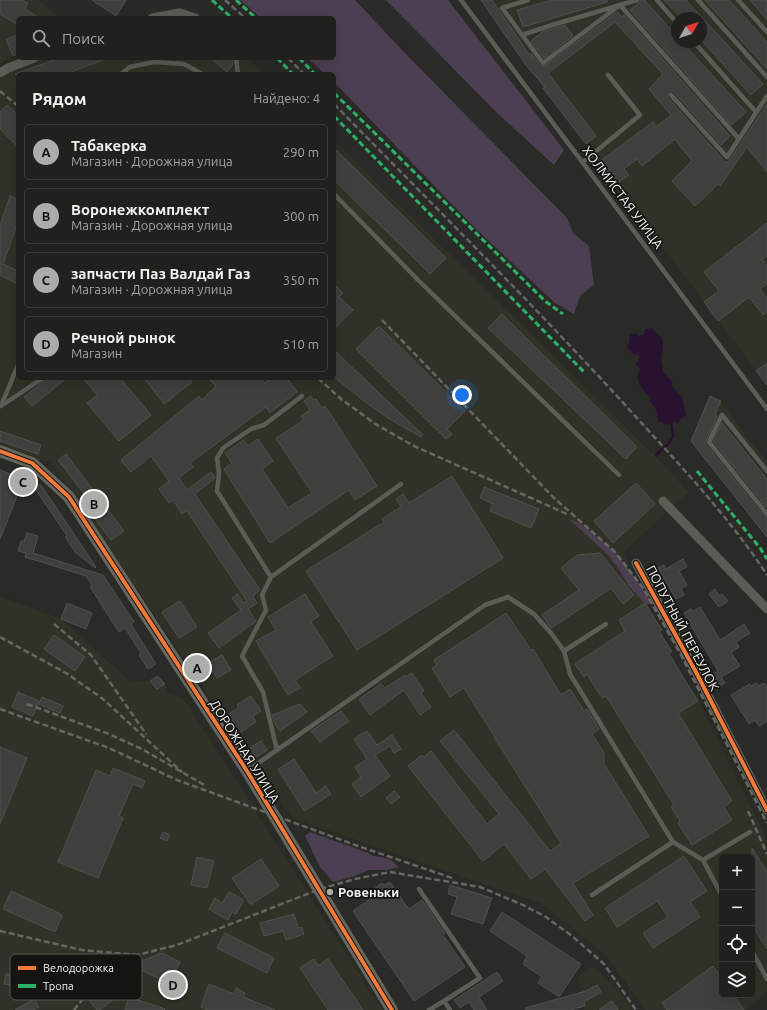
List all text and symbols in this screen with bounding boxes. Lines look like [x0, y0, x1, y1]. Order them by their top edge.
north arrow [671, 12, 707, 48]
search box [16, 16, 336, 60]
icon: search [30, 27, 52, 49]
text: Поиск [62, 30, 105, 47]
text: Рядом [32, 89, 87, 108]
text: Найдено: 4 [253, 91, 320, 105]
text: Табакерка [71, 137, 147, 154]
street label: ХОЛМИСТАЯ УЛИЦА [580, 143, 666, 251]
text: A [41, 145, 51, 159]
text: 290 m [283, 145, 319, 159]
text: Магазин · Дорожная улица [71, 154, 233, 168]
text: Воронежкомплект [71, 201, 209, 218]
text: B [42, 209, 50, 223]
text: 300 m [283, 209, 319, 223]
text: Магазин · Дорожная улица [71, 218, 233, 232]
text: запчасти Паз Валдай Газ [71, 265, 250, 282]
text: C [42, 273, 50, 287]
text: 350 m [283, 273, 319, 287]
text: Магазин · Дорожная улица [71, 282, 233, 296]
text: Речной рынок [71, 329, 176, 346]
text: D [41, 337, 51, 351]
text: 510 m [283, 337, 319, 351]
text: Магазин [71, 346, 122, 360]
your location [452, 385, 472, 405]
pin: C [10, 467, 36, 497]
pin: B [81, 489, 107, 519]
street label: ПОПУТНЫЙ ПЕРЕУЛОК [644, 563, 722, 693]
pin: A [184, 653, 210, 683]
street label: ДОРОЖНАЯ УЛИЦА [207, 697, 283, 806]
map controls [719, 854, 755, 998]
button: + [719, 854, 755, 890]
place label: Ровеньки [338, 885, 399, 899]
marker: Ровеньки [325, 887, 335, 897]
button: − [719, 890, 755, 926]
button: locate [719, 926, 755, 962]
legend [10, 954, 142, 1000]
text: Велодорожка [43, 962, 114, 974]
button: layers [719, 962, 755, 998]
pin: D [160, 970, 186, 1000]
text: Тропа [43, 980, 74, 992]

